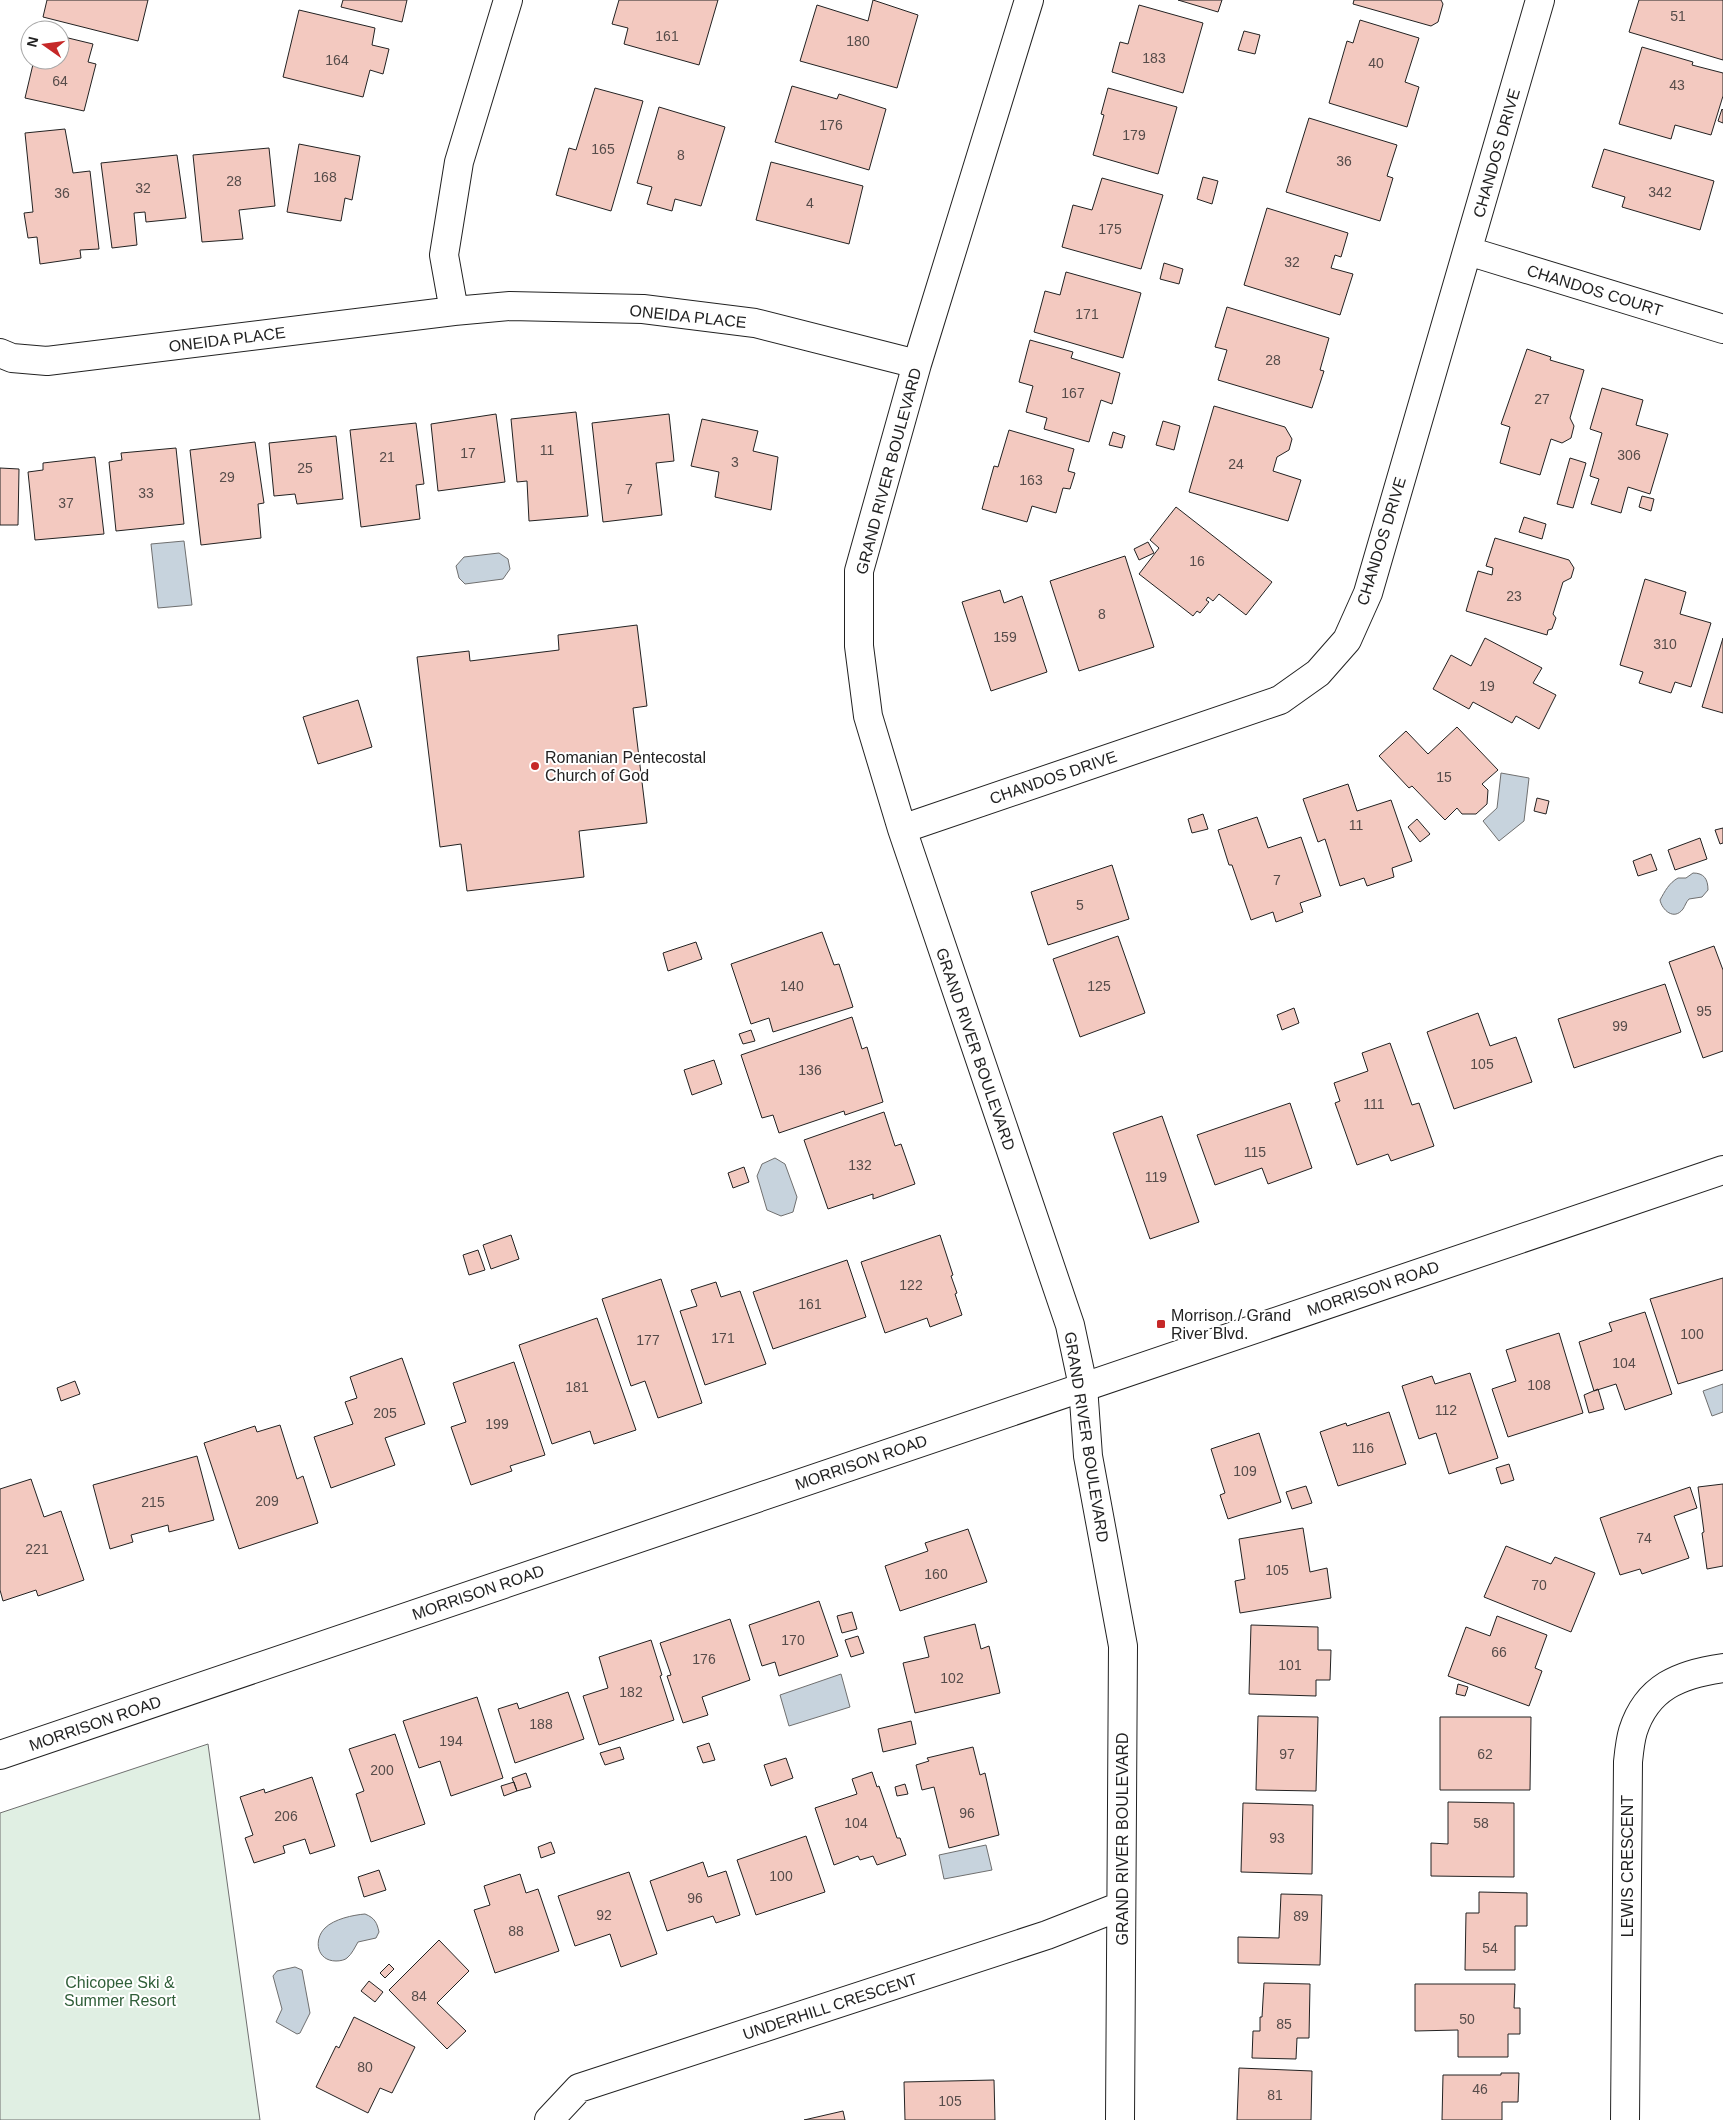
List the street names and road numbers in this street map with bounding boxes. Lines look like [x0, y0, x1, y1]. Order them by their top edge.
street label: CHANDOS DRIVE [1470, 87, 1523, 220]
street label: CHANDOS COURT [1525, 262, 1665, 319]
street label: ONEIDA PLACE [629, 302, 747, 331]
street label: ONEIDA PLACE [168, 324, 286, 355]
street label: GRAND RIVER BOULEVARD [853, 366, 924, 576]
street label: CHANDOS DRIVE [1354, 475, 1409, 607]
street label: CHANDOS DRIVE [987, 748, 1119, 807]
street label: GRAND RIVER BOULEVARD [933, 946, 1018, 1153]
street label: MORRISON ROAD [1305, 1258, 1441, 1319]
street label: GRAND RIVER BOULEVARD [1061, 1331, 1112, 1544]
street label: MORRISON ROAD [793, 1432, 929, 1493]
street label: MORRISON ROAD [410, 1562, 546, 1623]
street label: MORRISON ROAD [27, 1693, 163, 1754]
street label: GRAND RIVER BOULEVARD [1114, 1732, 1131, 1946]
street label: LEWIS CRESCENT [1619, 1795, 1636, 1937]
street label: UNDERHILL CRESCENT [741, 1970, 920, 2043]

